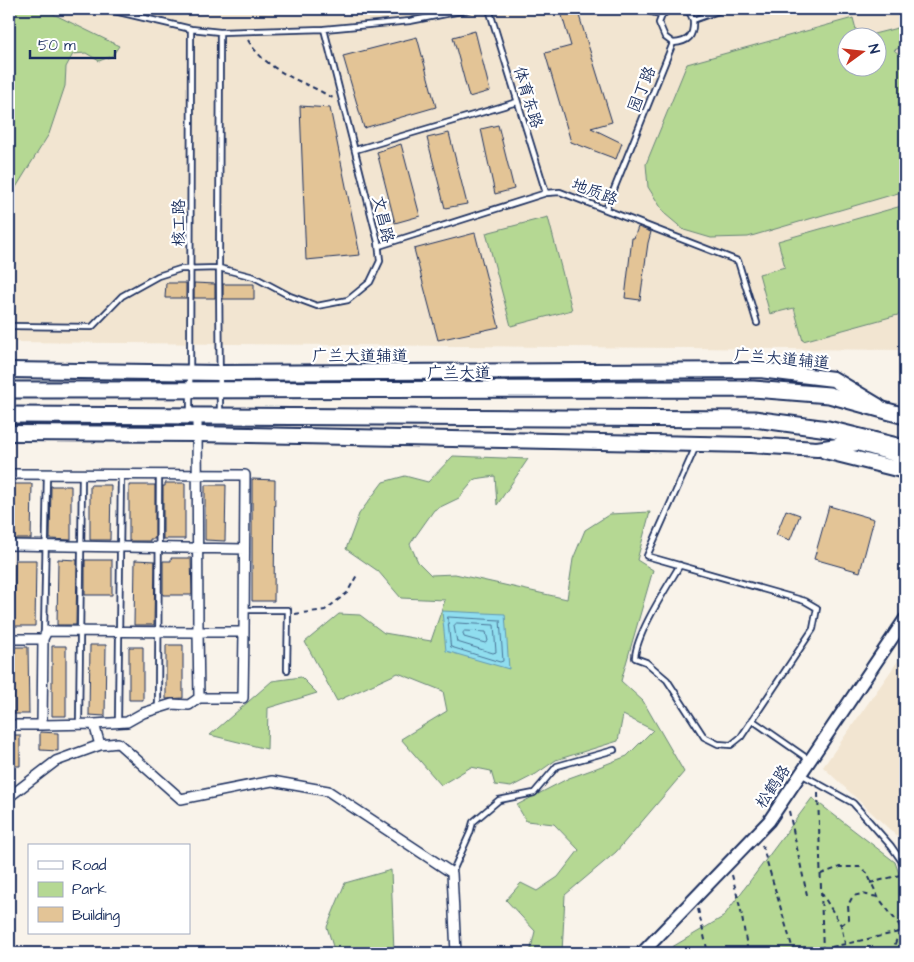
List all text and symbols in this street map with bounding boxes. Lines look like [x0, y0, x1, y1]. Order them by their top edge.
scale bar [30, 28, 115, 60]
north arrow [836, 28, 886, 78]
text: 50 m [38, 35, 76, 56]
text: N [863, 42, 884, 56]
street label: 体育东路 [508, 63, 548, 131]
street label: 园丁路 [623, 63, 661, 116]
street label: 地质路 [568, 173, 621, 211]
street label: 文昌路 [367, 193, 399, 245]
street label: 核工路 [168, 199, 190, 247]
street label: 广兰大道辅道 [733, 344, 831, 374]
street label: 广兰大道辅道 [312, 345, 408, 367]
street label: 广兰大道 [427, 362, 491, 384]
street label: 松鹤路 [750, 761, 795, 813]
legend [28, 844, 190, 934]
text: Road [72, 855, 107, 876]
text: Park [72, 879, 107, 900]
text: Building [72, 905, 120, 927]

